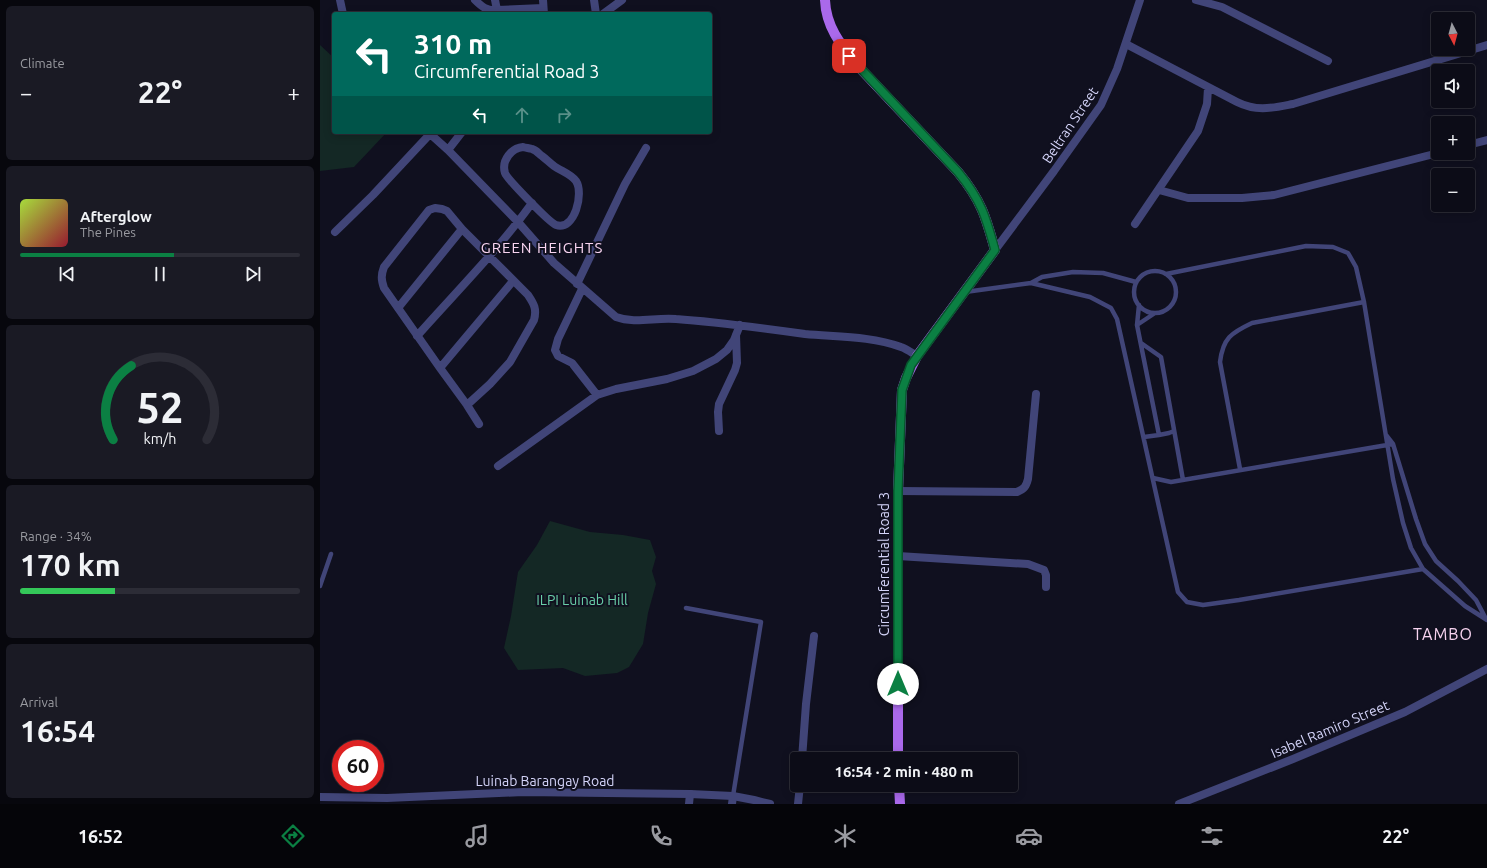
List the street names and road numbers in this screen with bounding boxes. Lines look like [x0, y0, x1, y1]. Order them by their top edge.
street label: Beltran Street [1039, 83, 1102, 166]
street label: Circumferential Road 3 [876, 492, 892, 636]
street label: Isabel Ramiro Street [1269, 697, 1392, 761]
street label: Luinab Barangay Road [475, 773, 615, 789]

